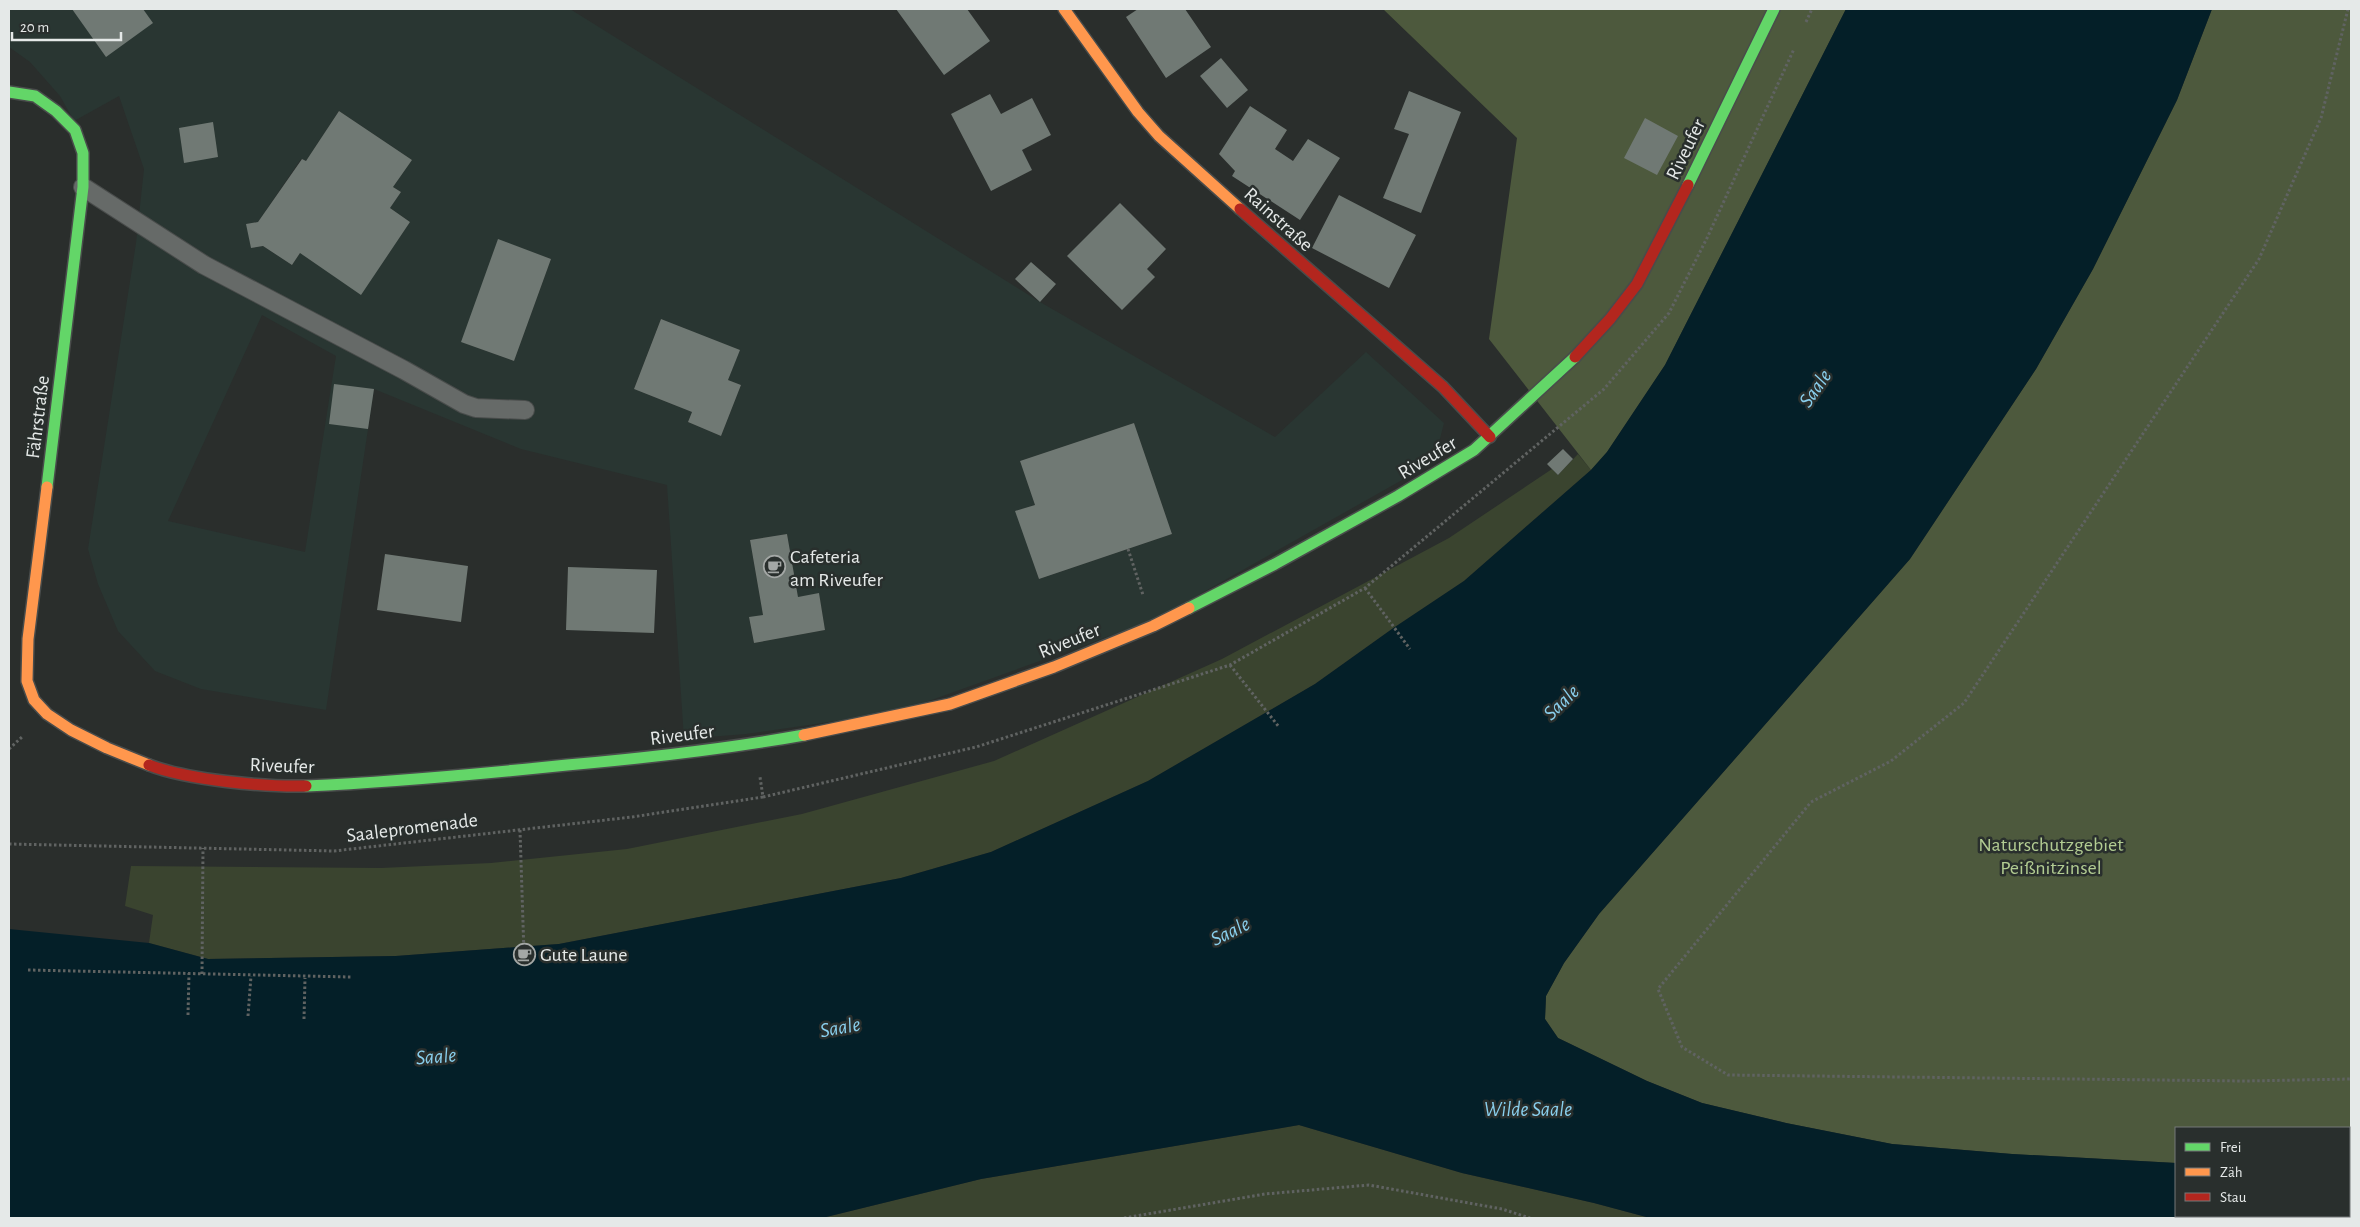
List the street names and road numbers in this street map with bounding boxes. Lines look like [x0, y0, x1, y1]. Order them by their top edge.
street label: Riveufer [1663, 115, 1709, 183]
street label: Rainstraße [1240, 184, 1316, 256]
street label: Fährstraße [23, 374, 53, 460]
street label: Riveufer [1395, 432, 1461, 483]
street label: Riveufer [1036, 619, 1104, 662]
street label: Riveufer [649, 721, 716, 749]
street label: Riveufer [249, 755, 315, 777]
street label: Saalepromenade [345, 810, 479, 846]

